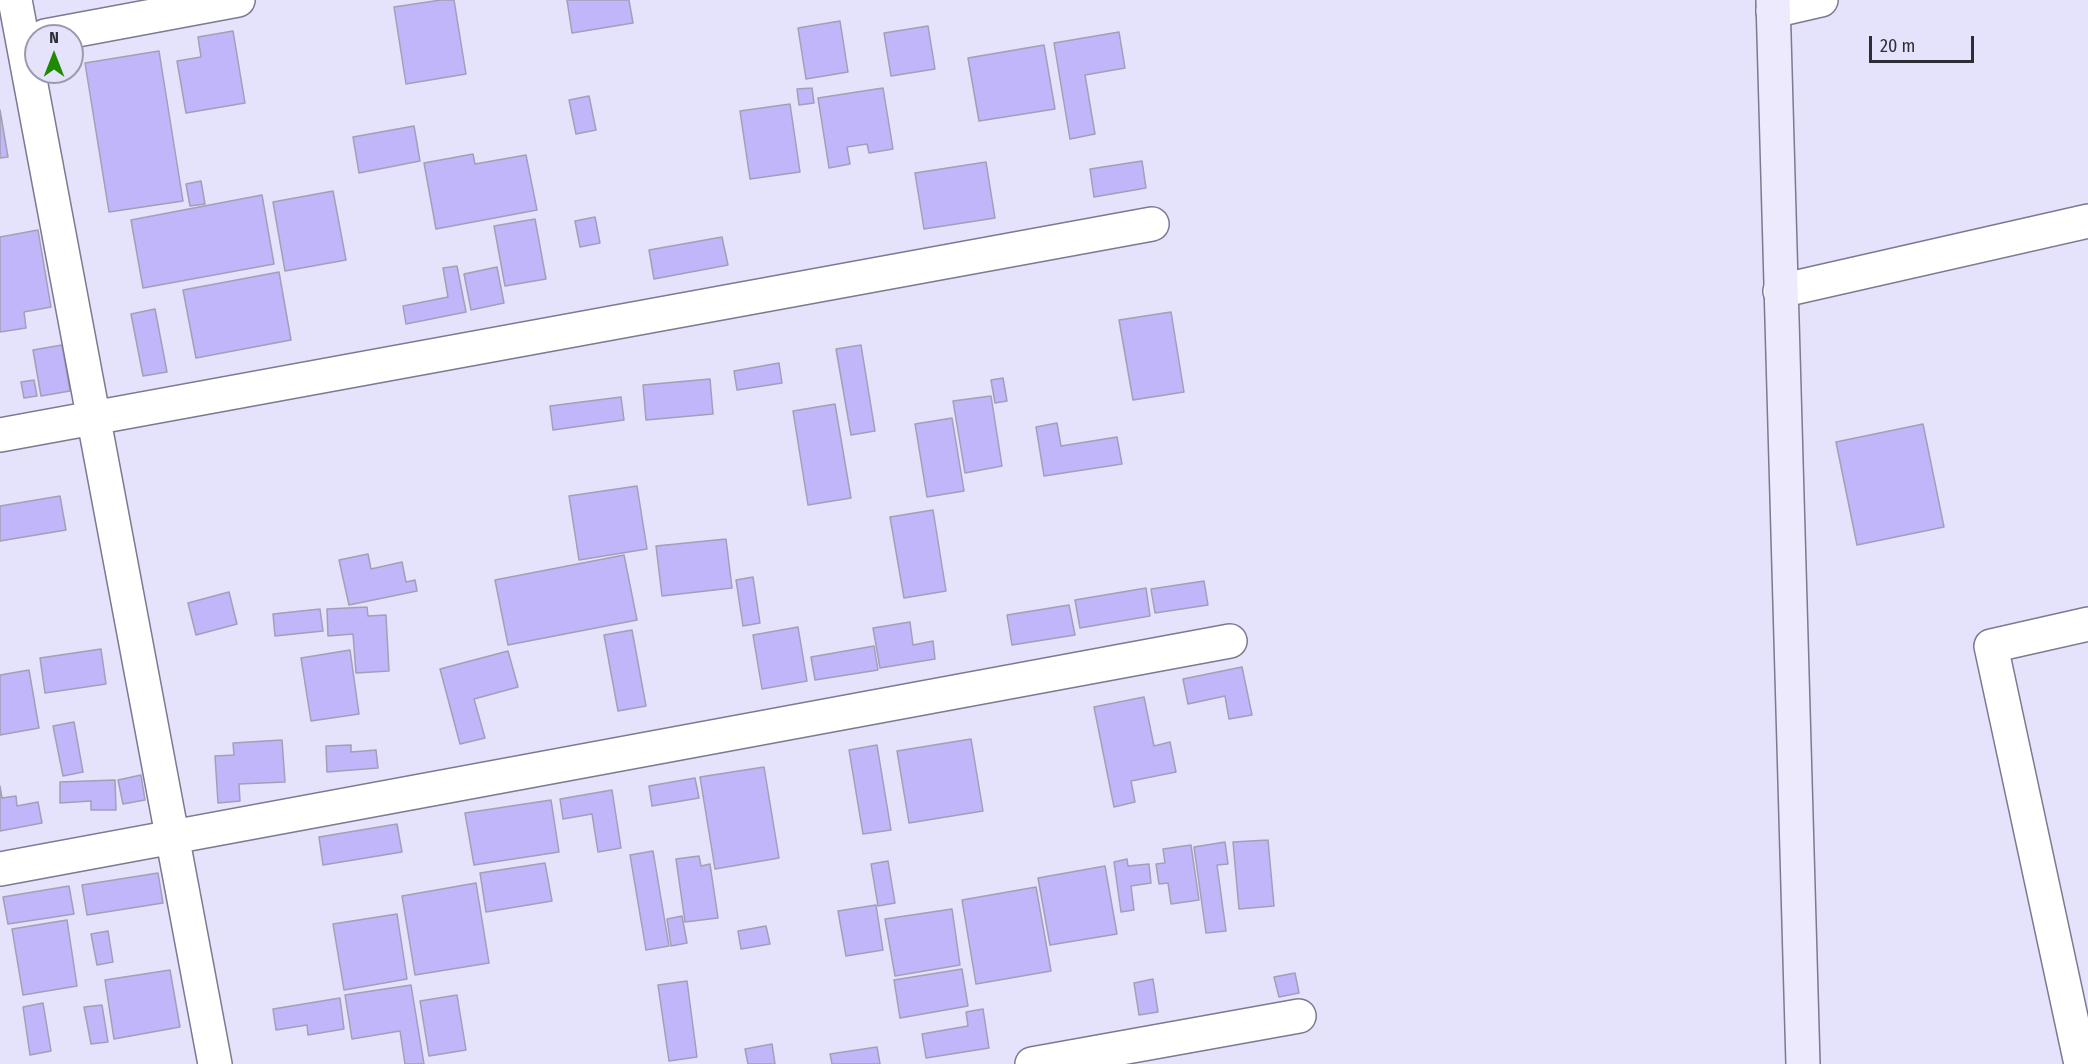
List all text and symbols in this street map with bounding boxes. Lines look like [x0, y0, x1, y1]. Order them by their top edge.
north arrow [24, 24, 84, 84]
scale bar [1872, 24, 1977, 62]
text: N [49, 28, 59, 47]
text: 20 m [1880, 35, 1915, 57]

